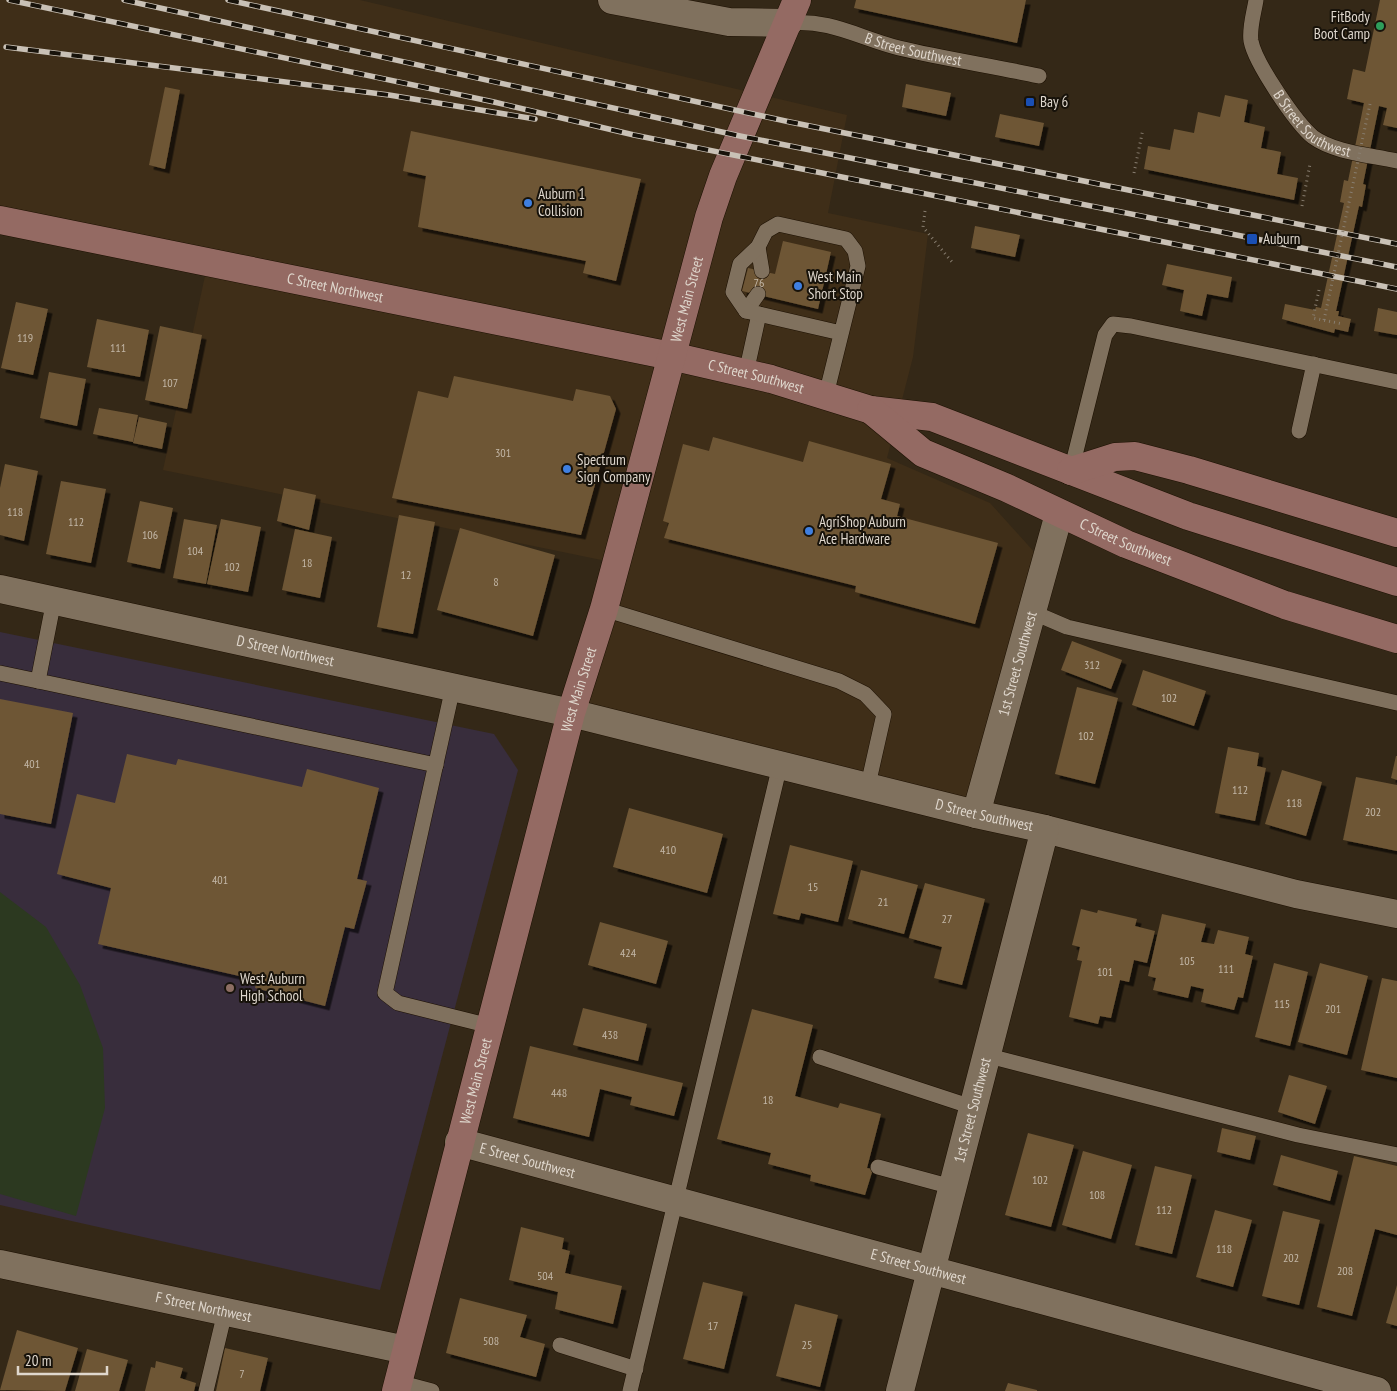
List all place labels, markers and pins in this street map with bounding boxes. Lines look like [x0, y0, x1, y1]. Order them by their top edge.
place label: FitBody Boot Camp [1314, 7, 1370, 43]
marker: FitBody Boot Camp [1374, 20, 1386, 32]
place label: Bay 6 [1040, 92, 1068, 111]
marker: Bay 6 [1024, 96, 1036, 108]
place label: Auburn 1 Collision [538, 184, 585, 220]
marker: Auburn 1 Collision [522, 197, 534, 209]
place label: Auburn [1263, 229, 1300, 248]
marker: Auburn [1245, 232, 1259, 246]
place label: West Main Short Stop [808, 267, 863, 303]
marker: West Main Short Stop [792, 280, 804, 292]
place label: Spectrum Sign Company [577, 450, 651, 486]
marker: Spectrum Sign Company [561, 463, 573, 475]
place label: AgriShop Auburn Ace Hardware [819, 512, 906, 548]
marker: AgriShop Auburn Ace Hardware [803, 525, 815, 537]
place label: West Auburn High School [240, 969, 305, 1005]
marker: West Auburn High School [224, 982, 236, 994]

